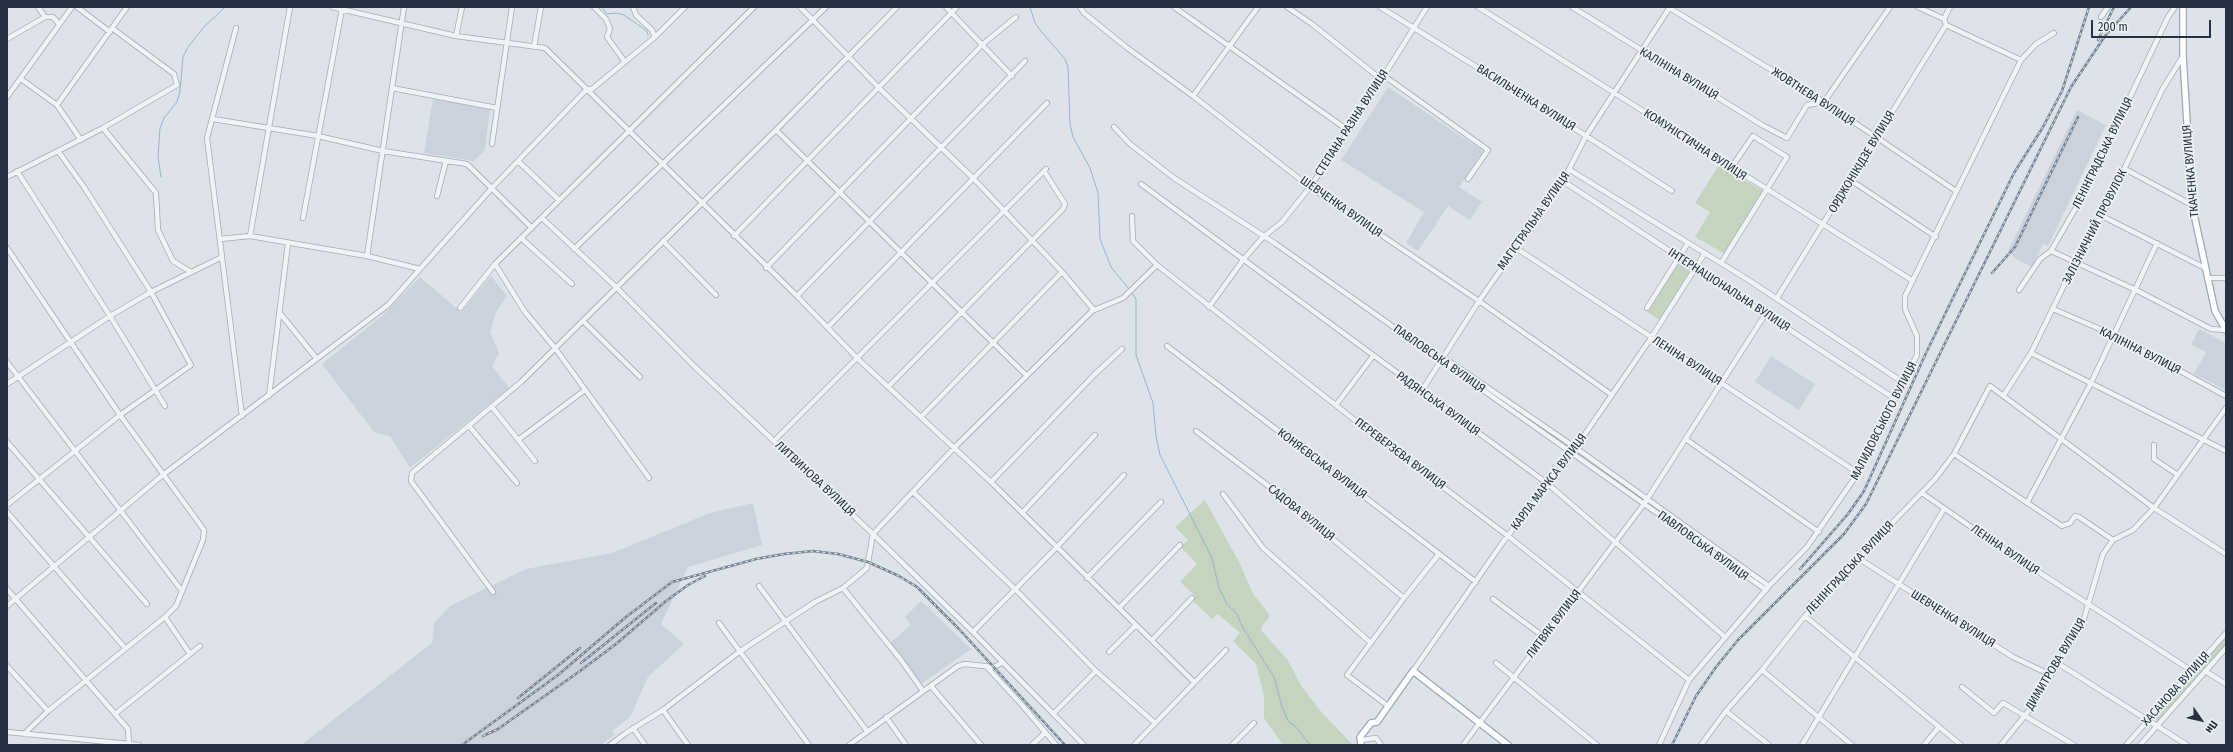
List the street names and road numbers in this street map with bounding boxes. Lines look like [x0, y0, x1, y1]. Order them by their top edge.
street label: КАЛІНІНА ВУЛИЦЯ [1637, 45, 1721, 103]
street label: ВАСИЛЬЧЕНКА ВУЛИЦЯ [1474, 62, 1578, 134]
street label: ЖОВТНЕВА ВУЛИЦЯ [1769, 65, 1857, 129]
street label: СТЕПАНА РАЗІНА ВУЛИЦЯ [1312, 67, 1392, 179]
street label: ЛЕНІНГРАДСЬКА ВУЛИЦЯ [2070, 95, 2136, 211]
street label: КОМУНІСТИЧНА ВУЛИЦЯ [1641, 106, 1749, 184]
street label: ОРДЖОНІКІДЗЕ ВУЛИЦЯ [1826, 108, 1898, 216]
street label: ТКАЧЕНКА ВУЛИЦЯ [2180, 124, 2202, 218]
street label: ЗАЛІЗНИЧНИЙ ПРОВУЛОК [2060, 167, 2130, 287]
street label: МАГІСТРАЛЬНА ВУЛИЦЯ [1495, 169, 1573, 273]
street label: ШЕВЧЕНКА ВУЛИЦЯ [1297, 173, 1385, 241]
street label: ІНТЕРНАЦІОНАЛЬНА ВУЛИЦЯ [1665, 245, 1793, 335]
street label: ПАВЛОВСЬКА ВУЛИЦЯ [1390, 322, 1488, 396]
street label: КАЛІНІНА ВУЛИЦЯ [2097, 324, 2183, 378]
street label: ЛЕНІНА ВУЛИЦЯ [1650, 333, 1724, 389]
street label: МАЛИДОВСЬКОГО ВУЛИЦЯ [1848, 359, 1920, 483]
street label: РАДЯНСЬКА ВУЛИЦЯ [1393, 369, 1483, 439]
street label: ПЕРЕВЕРЗЄВА ВУЛИЦЯ [1352, 415, 1448, 493]
street label: КОНЯЄВСЬКА ВУЛИЦЯ [1274, 426, 1370, 502]
street label: КАРЛА МАРКСА ВУЛИЦЯ [1508, 431, 1590, 533]
street label: ЛИТВИНОВА ВУЛИЦЯ [772, 438, 858, 520]
street label: САДОВА ВУЛИЦЯ [1265, 482, 1337, 544]
street label: ПАВЛОВСЬКА ВУЛИЦЯ [1655, 508, 1751, 584]
street label: ЛЕНІНГРАДСЬКА ВУЛИЦЯ [1803, 518, 1897, 618]
street label: ЛЕНІНА ВУЛИЦЯ [1968, 522, 2042, 578]
street label: ЛИТВЯК ВУЛИЦЯ [1523, 587, 1585, 661]
street label: ШЕВЧЕНКА ВУЛИЦЯ [1908, 587, 1998, 651]
street label: ДИМИТРОВА ВУЛИЦЯ [2023, 615, 2089, 713]
street label: ХАСАНОВА ВУЛИЦЯ [2139, 649, 2213, 729]

